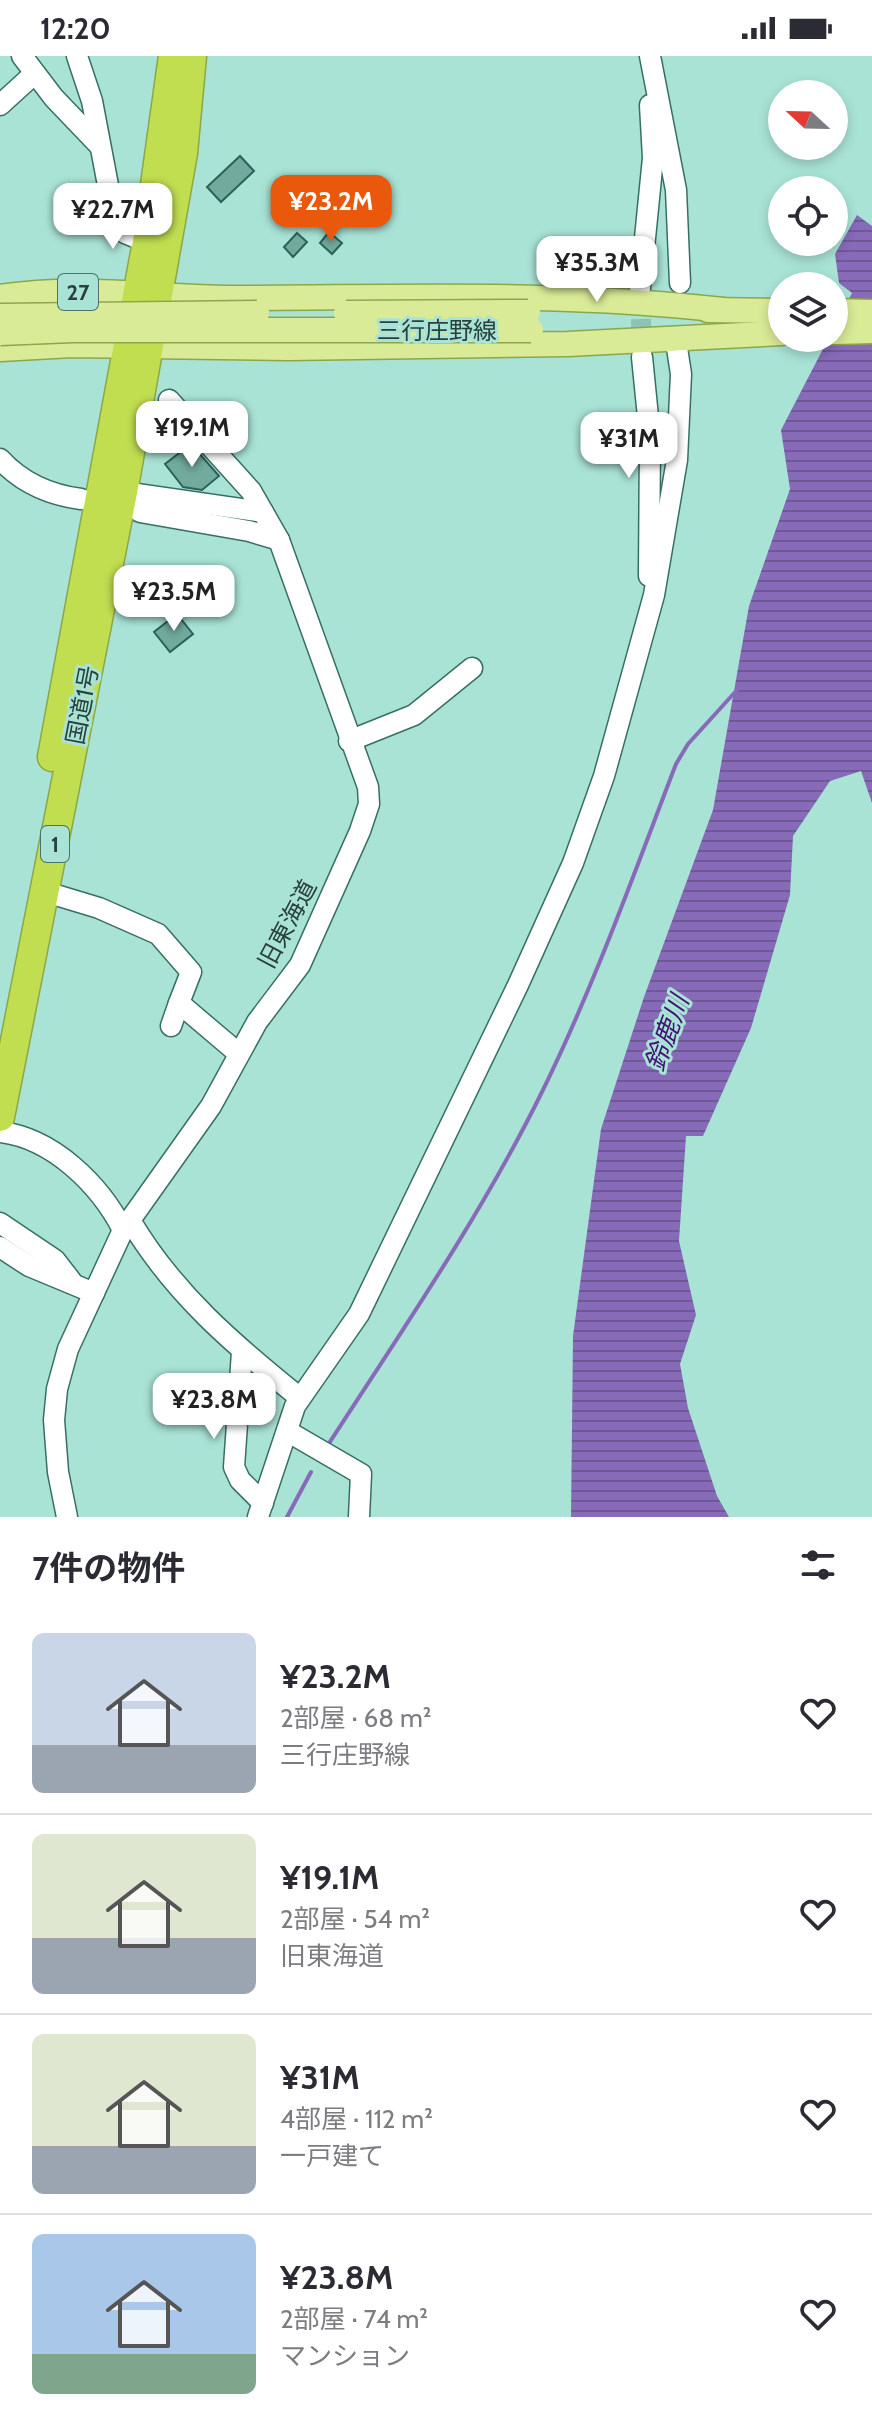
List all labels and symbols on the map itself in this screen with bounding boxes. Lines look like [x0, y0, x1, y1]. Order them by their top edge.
north arrow [768, 80, 848, 160]
pin: ¥23.2M [266, 175, 396, 243]
pin: ¥22.7M [48, 183, 178, 251]
pin: ¥35.3M [532, 236, 662, 304]
road number: 27 [58, 274, 98, 310]
street label: 三行庄野線 [377, 316, 497, 345]
pin: ¥19.1M [127, 401, 257, 469]
pin: ¥31M [582, 412, 676, 480]
pin: ¥23.5M [109, 565, 239, 633]
street label: 国道1号 [60, 663, 104, 747]
road number: 1 [41, 826, 69, 862]
street label: 旧東海道 [252, 875, 322, 973]
water label: 鈴鹿川 [639, 988, 696, 1075]
pin: ¥23.8M [149, 1373, 279, 1441]

